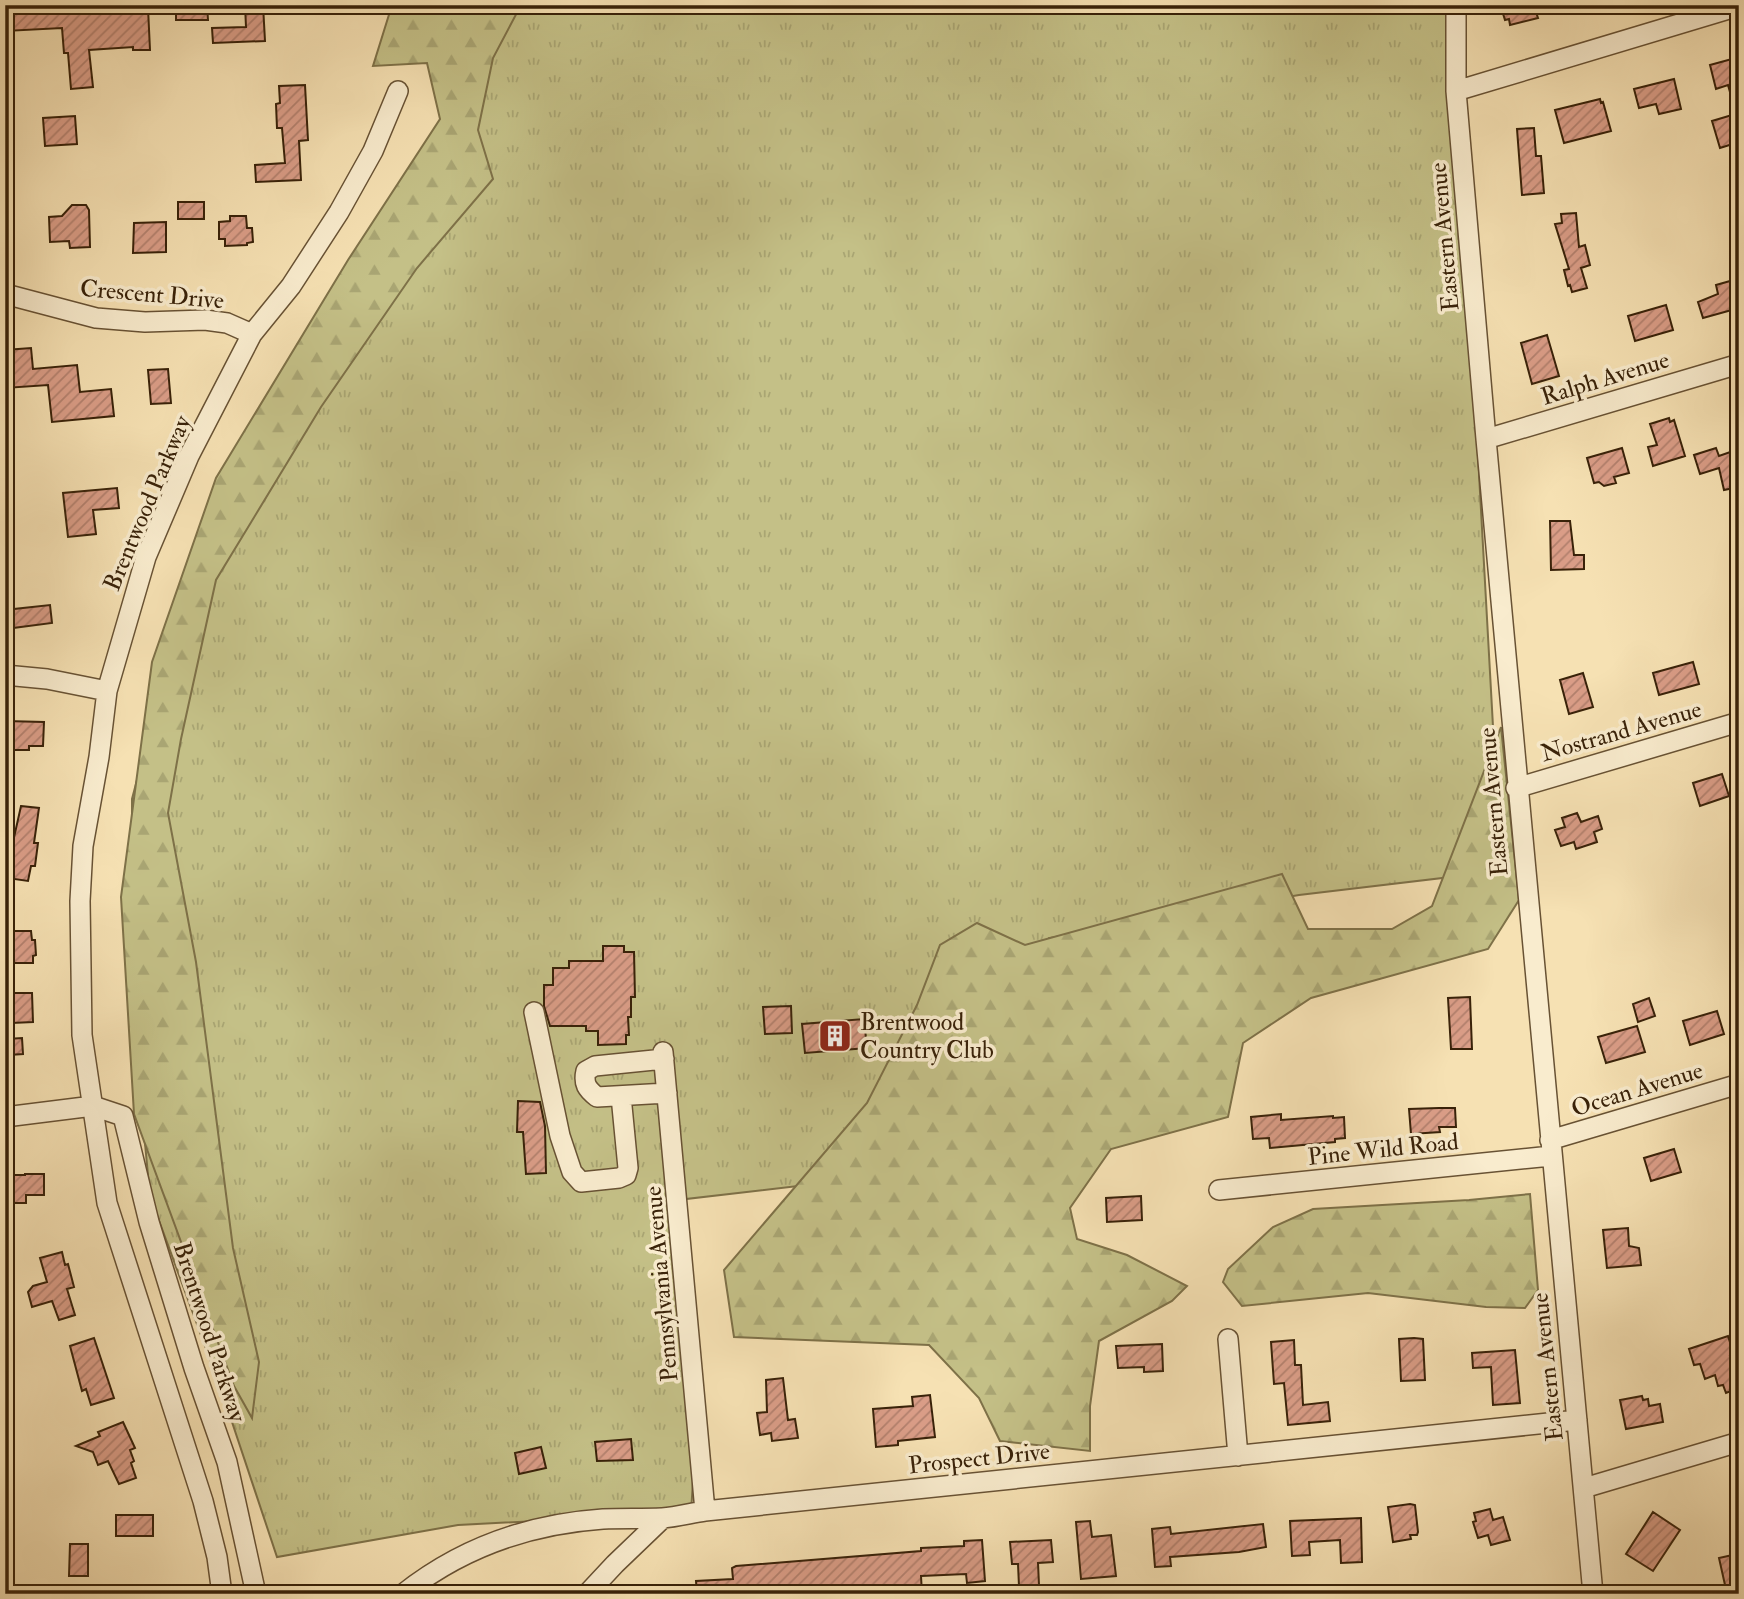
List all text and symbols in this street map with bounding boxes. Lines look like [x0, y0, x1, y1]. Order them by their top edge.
street label: Eastern Avenue [1423, 161, 1466, 313]
street label: Crescent Drive [79, 273, 225, 316]
street label: Ralph Avenue [1537, 344, 1673, 413]
street label: Brentwood Parkway [97, 410, 199, 596]
street label: Nostrand Avenue [1537, 694, 1705, 769]
street label: Eastern Avenue [1472, 726, 1515, 878]
place label: Brentwood Country Club [860, 1007, 994, 1066]
building icon: Brentwood Country Club [816, 1017, 854, 1055]
street label: Ocean Avenue [1568, 1055, 1707, 1124]
street label: Pine Wild Road [1306, 1126, 1460, 1173]
street label: Pennsylvania Avenue [638, 1185, 685, 1383]
street label: Brentwood Parkway [166, 1238, 253, 1427]
street label: Eastern Avenue [1524, 1291, 1571, 1443]
street label: Prospect Drive [907, 1436, 1051, 1481]

